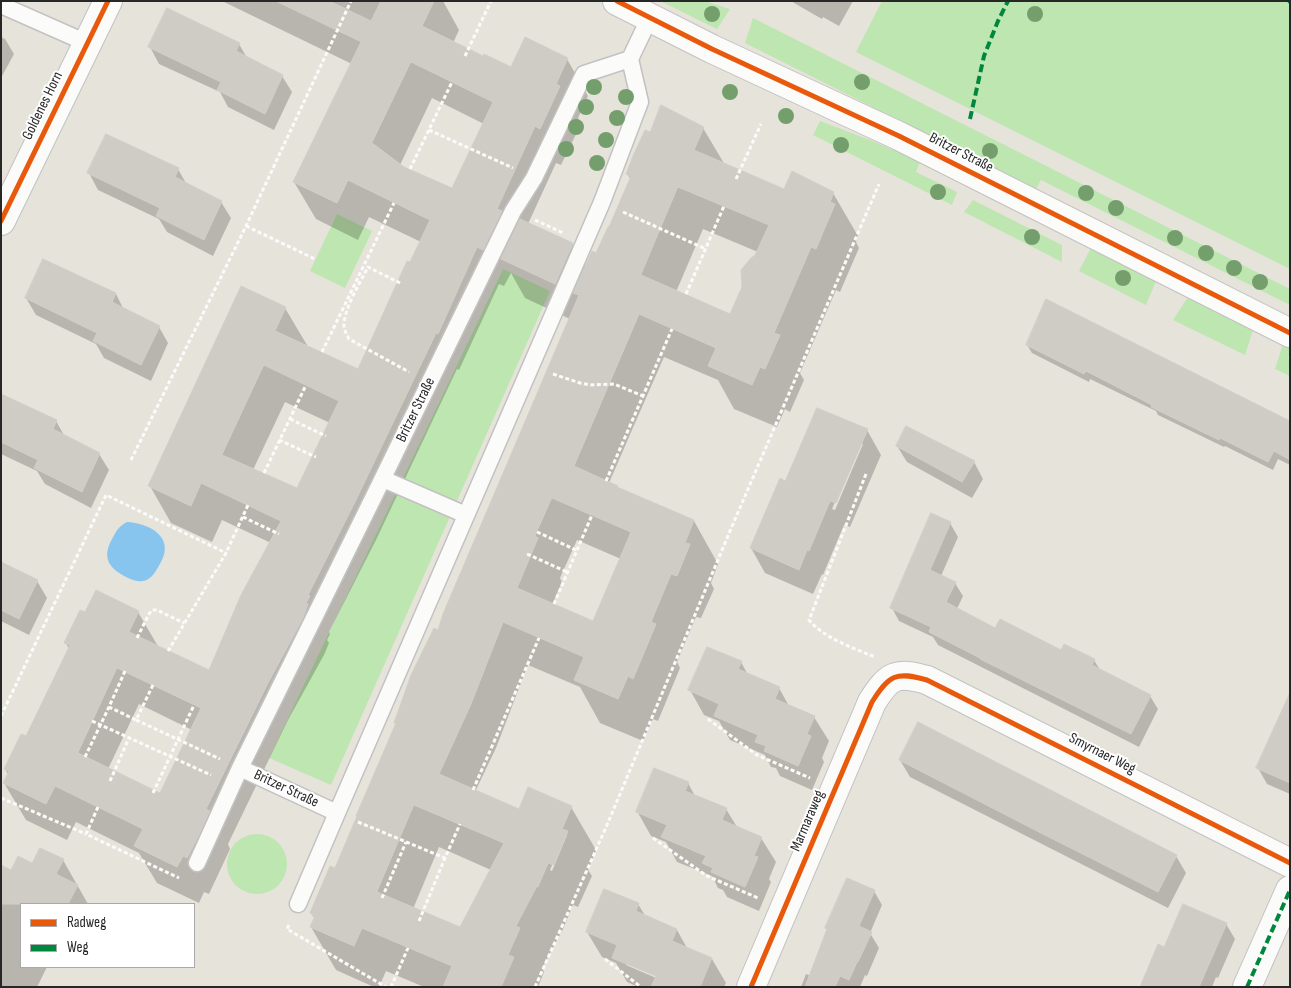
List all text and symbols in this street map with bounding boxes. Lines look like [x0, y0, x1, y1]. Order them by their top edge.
street label: Goldenes Horn [19, 69, 67, 143]
street label: Britzer Straße [926, 129, 996, 177]
street label: Britzer Straße [393, 375, 439, 445]
street label: Smyrnaer Weg [1066, 730, 1138, 778]
street label: Britzer Straße [251, 766, 321, 812]
street label: Marmaraweg [787, 788, 829, 854]
legend [20, 903, 195, 968]
text: Radweg [67, 913, 106, 932]
text: Weg [67, 938, 89, 957]

